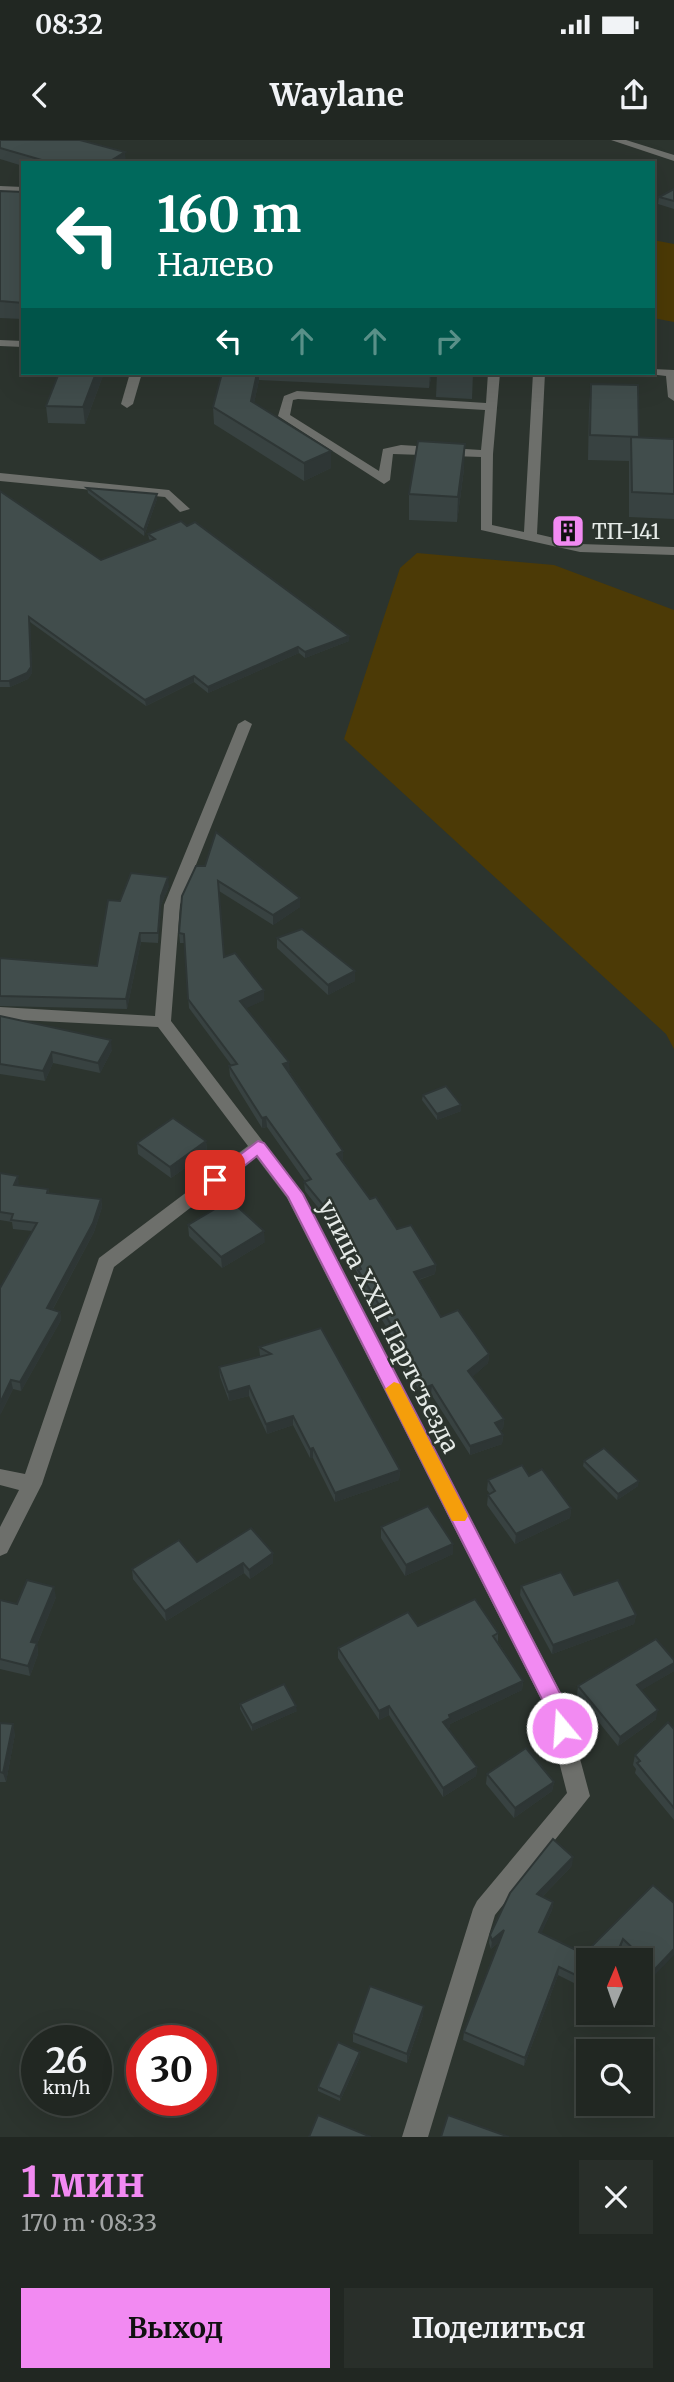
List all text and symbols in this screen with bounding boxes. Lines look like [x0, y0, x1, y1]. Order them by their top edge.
text: 08:32 [35, 8, 103, 41]
text: Waylane [270, 75, 404, 115]
icon: back [21, 76, 59, 114]
icon: share [615, 76, 653, 114]
text: 160 m [157, 184, 301, 245]
icon: left [42, 189, 133, 280]
text: Налево [157, 245, 274, 285]
icon: left [210, 322, 248, 360]
icon: ahead [283, 322, 321, 360]
icon: ahead [356, 322, 394, 360]
icon: right [429, 322, 467, 360]
building icon: ТП-141 [549, 512, 587, 550]
place label: ТП-141 [592, 518, 660, 545]
pin [185, 1150, 245, 1210]
icon: arrive [196, 1161, 234, 1199]
street label: улица XXII Партсъезда [311, 1194, 467, 1458]
position arrow [525, 1691, 599, 1765]
north arrow [576, 1948, 653, 2025]
map controls [576, 1948, 653, 2116]
speed limit sign: 30 [126, 2025, 217, 2116]
text: 26 [46, 2039, 87, 2083]
button: search [576, 2039, 653, 2116]
text: km/h [43, 2076, 90, 2099]
text: 1 мин [21, 2156, 145, 2208]
button: close [579, 2160, 653, 2234]
text: 170 m · 08:33 [21, 2208, 157, 2237]
button: Выход [21, 2288, 330, 2368]
button: Поделиться [344, 2288, 653, 2368]

